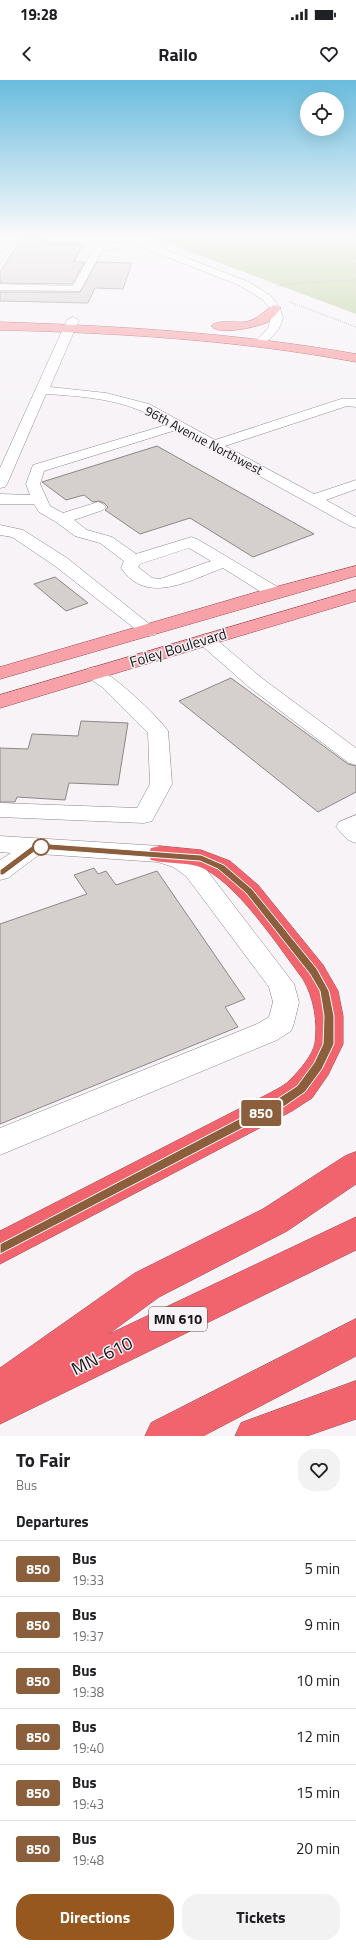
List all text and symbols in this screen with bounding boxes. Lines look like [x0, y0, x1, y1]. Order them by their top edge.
text: 19:28 [20, 3, 57, 26]
text: Railo [158, 41, 198, 68]
icon: back [16, 43, 38, 65]
icon: heart [318, 43, 340, 65]
map controls [300, 92, 344, 136]
button: locate [300, 92, 344, 136]
street label: 96th Avenue Northwest [141, 400, 267, 480]
street label: Foley Boulevard [126, 622, 229, 673]
unlabelled marker [32, 838, 50, 856]
line badge: 850 [238, 1100, 284, 1126]
text: 850 [249, 1102, 273, 1123]
road number: MN 610 [149, 1307, 207, 1331]
street label: MN-610 [66, 1329, 137, 1382]
text: To Fair [16, 1445, 70, 1474]
button: heart [298, 1449, 340, 1491]
text: Bus [16, 1475, 37, 1495]
text: Departures [16, 1510, 89, 1533]
text: Bus [72, 1547, 97, 1570]
text: 5 min [304, 1557, 340, 1580]
text: 850 [26, 1558, 50, 1579]
text: 19:33 [72, 1570, 104, 1590]
text: Bus [72, 1603, 97, 1626]
text: 9 min [304, 1613, 340, 1636]
text: 850 [26, 1614, 50, 1635]
text: 19:37 [72, 1626, 104, 1646]
text: Bus [72, 1659, 97, 1682]
text: 10 min [296, 1669, 340, 1692]
text: 850 [26, 1670, 50, 1691]
text: 19:38 [72, 1682, 104, 1702]
text: Bus [72, 1715, 97, 1738]
text: 12 min [296, 1725, 340, 1748]
text: 850 [26, 1726, 50, 1747]
text: 19:40 [72, 1738, 104, 1758]
text: Bus [72, 1771, 97, 1794]
text: 15 min [296, 1781, 340, 1804]
text: 850 [26, 1782, 50, 1803]
text: 19:43 [72, 1794, 104, 1814]
text: Bus [72, 1827, 97, 1850]
text: 20 min [296, 1837, 340, 1860]
text: 850 [26, 1838, 50, 1859]
text: 19:48 [72, 1850, 104, 1870]
button: Directions [16, 1894, 174, 1940]
button: Tickets [182, 1894, 340, 1940]

